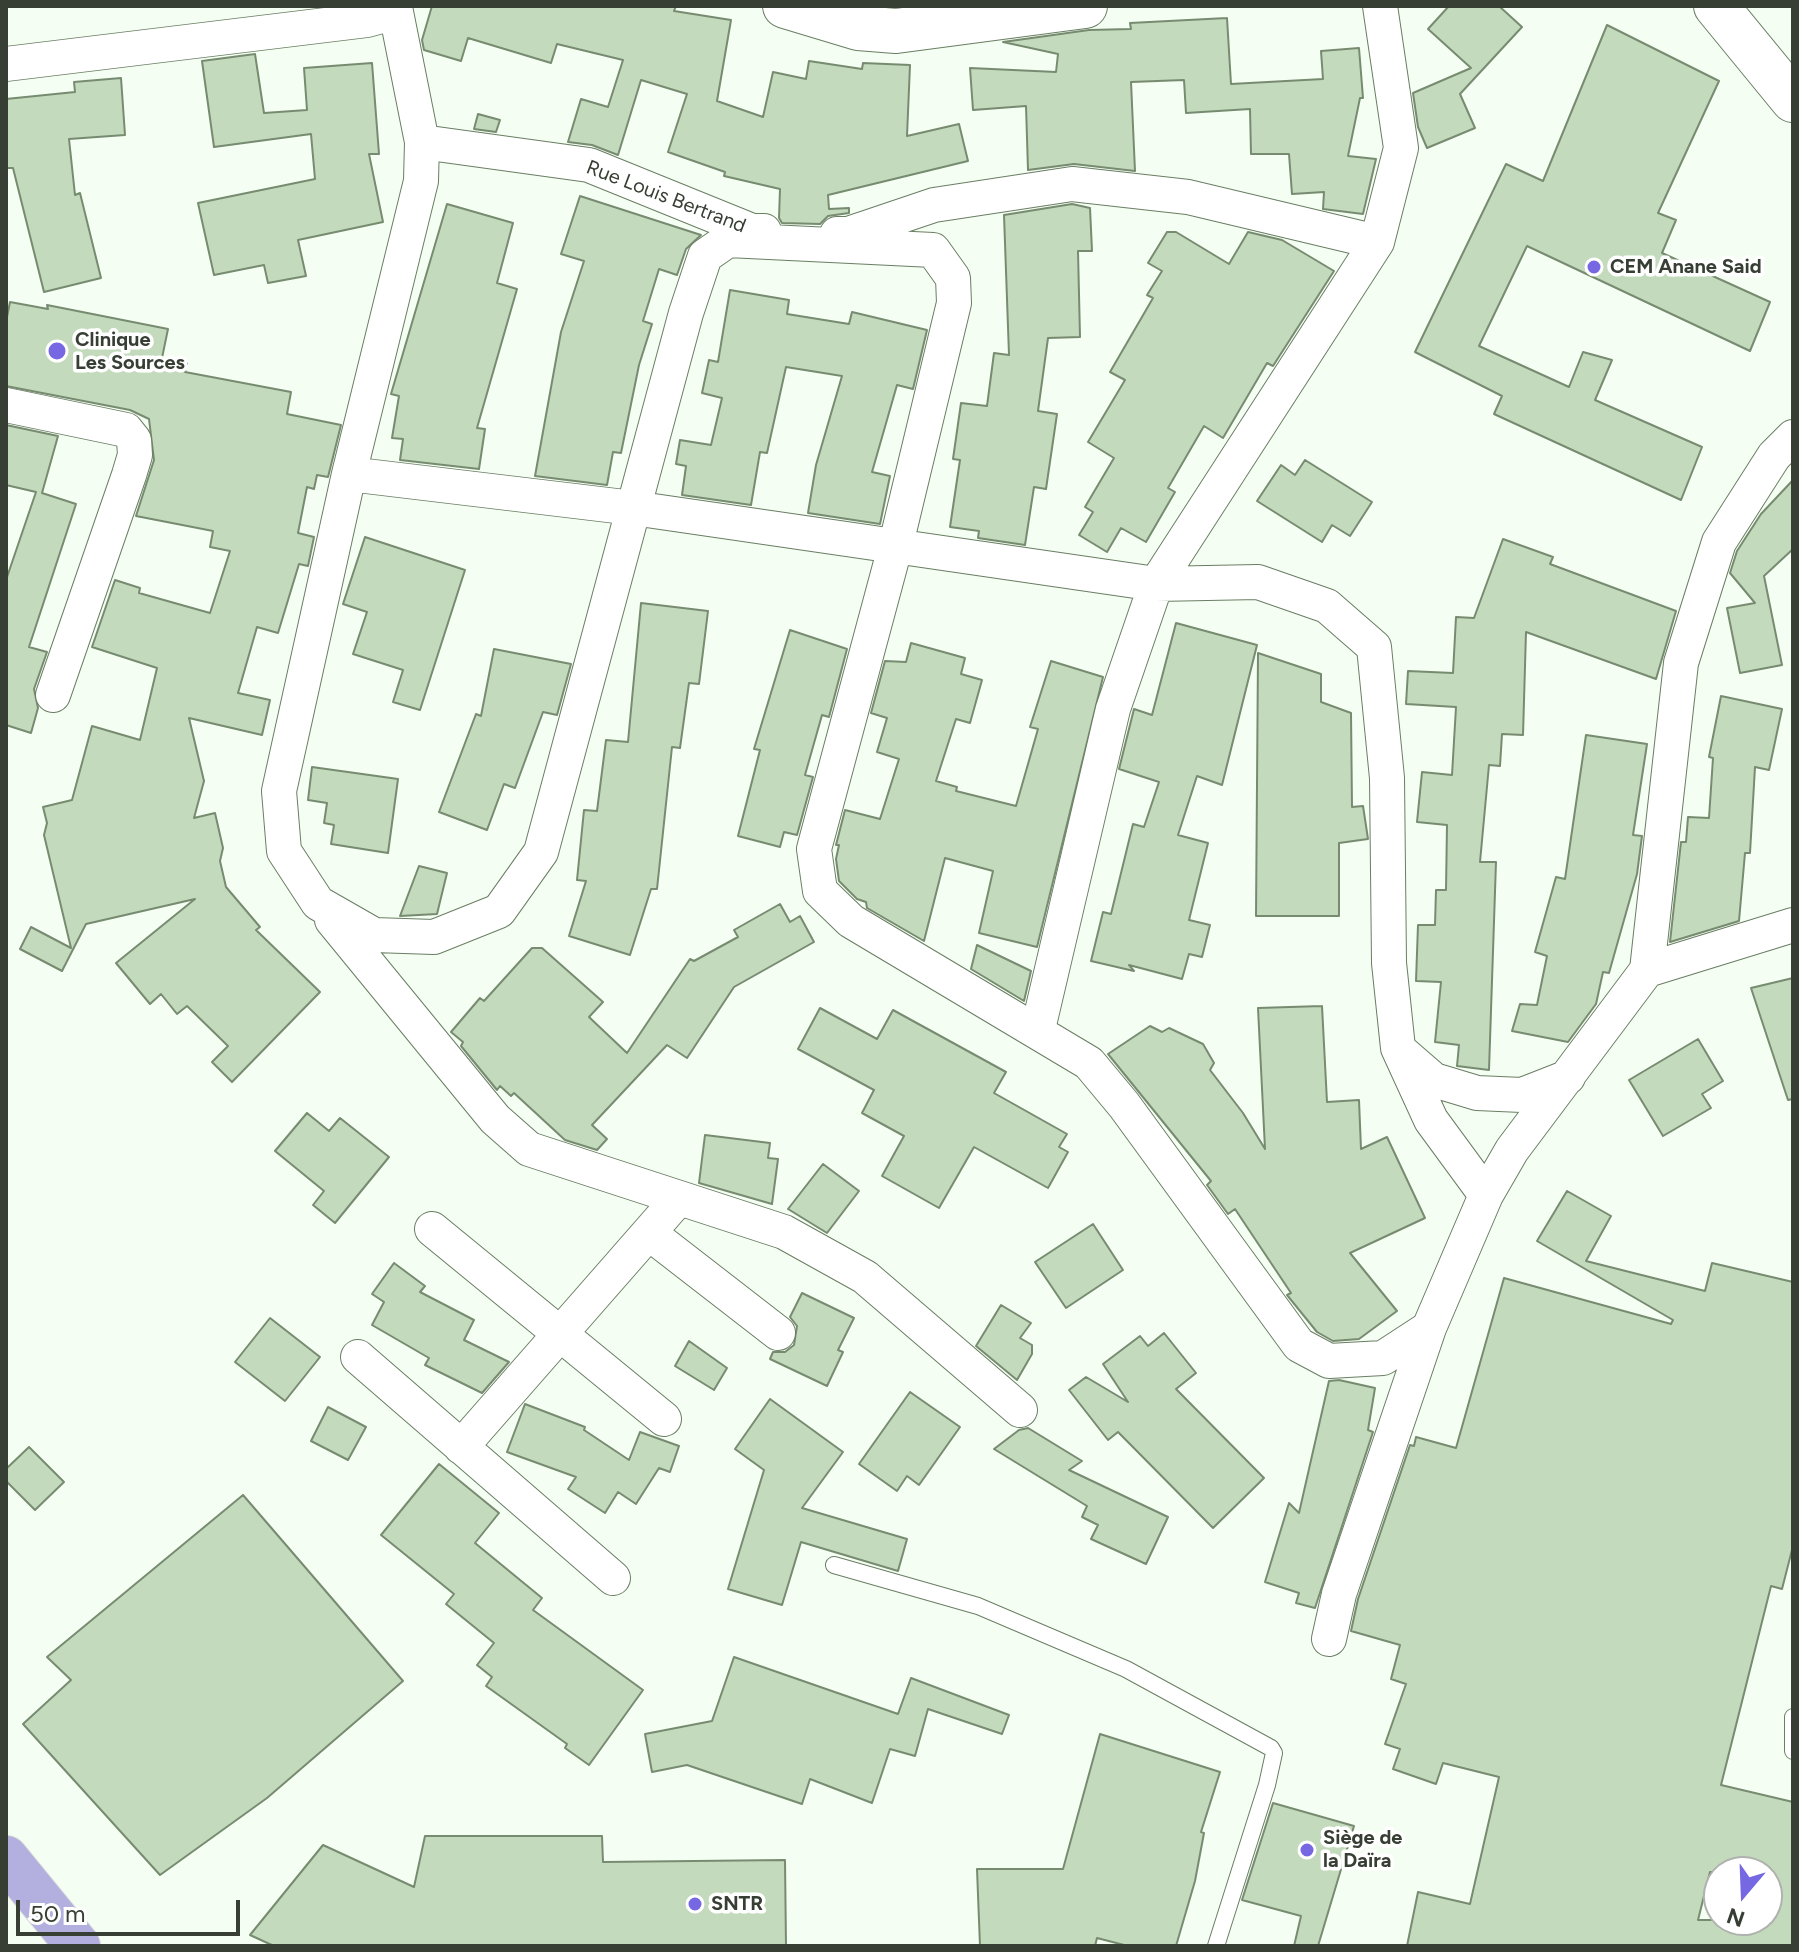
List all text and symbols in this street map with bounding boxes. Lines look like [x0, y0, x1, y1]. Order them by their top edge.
street label: Rue Louis Bertrand [583, 156, 749, 238]
place label: CEM Anane Said [1610, 255, 1762, 279]
marker: CEM Anane Said [1585, 258, 1603, 276]
place label: Clinique Les Sources [75, 328, 185, 375]
marker: Clinique Les Sources [46, 340, 68, 362]
place label: Siège de la Daïra [1323, 1826, 1402, 1873]
marker: Siège de la Daïra [1298, 1841, 1316, 1859]
north arrow [1703, 1856, 1783, 1936]
scale bar [20, 1884, 244, 1934]
place label: SNTR [711, 1892, 763, 1916]
marker: SNTR [686, 1895, 704, 1913]
text: 50 m [30, 1899, 86, 1928]
text: N [1723, 1902, 1748, 1933]

